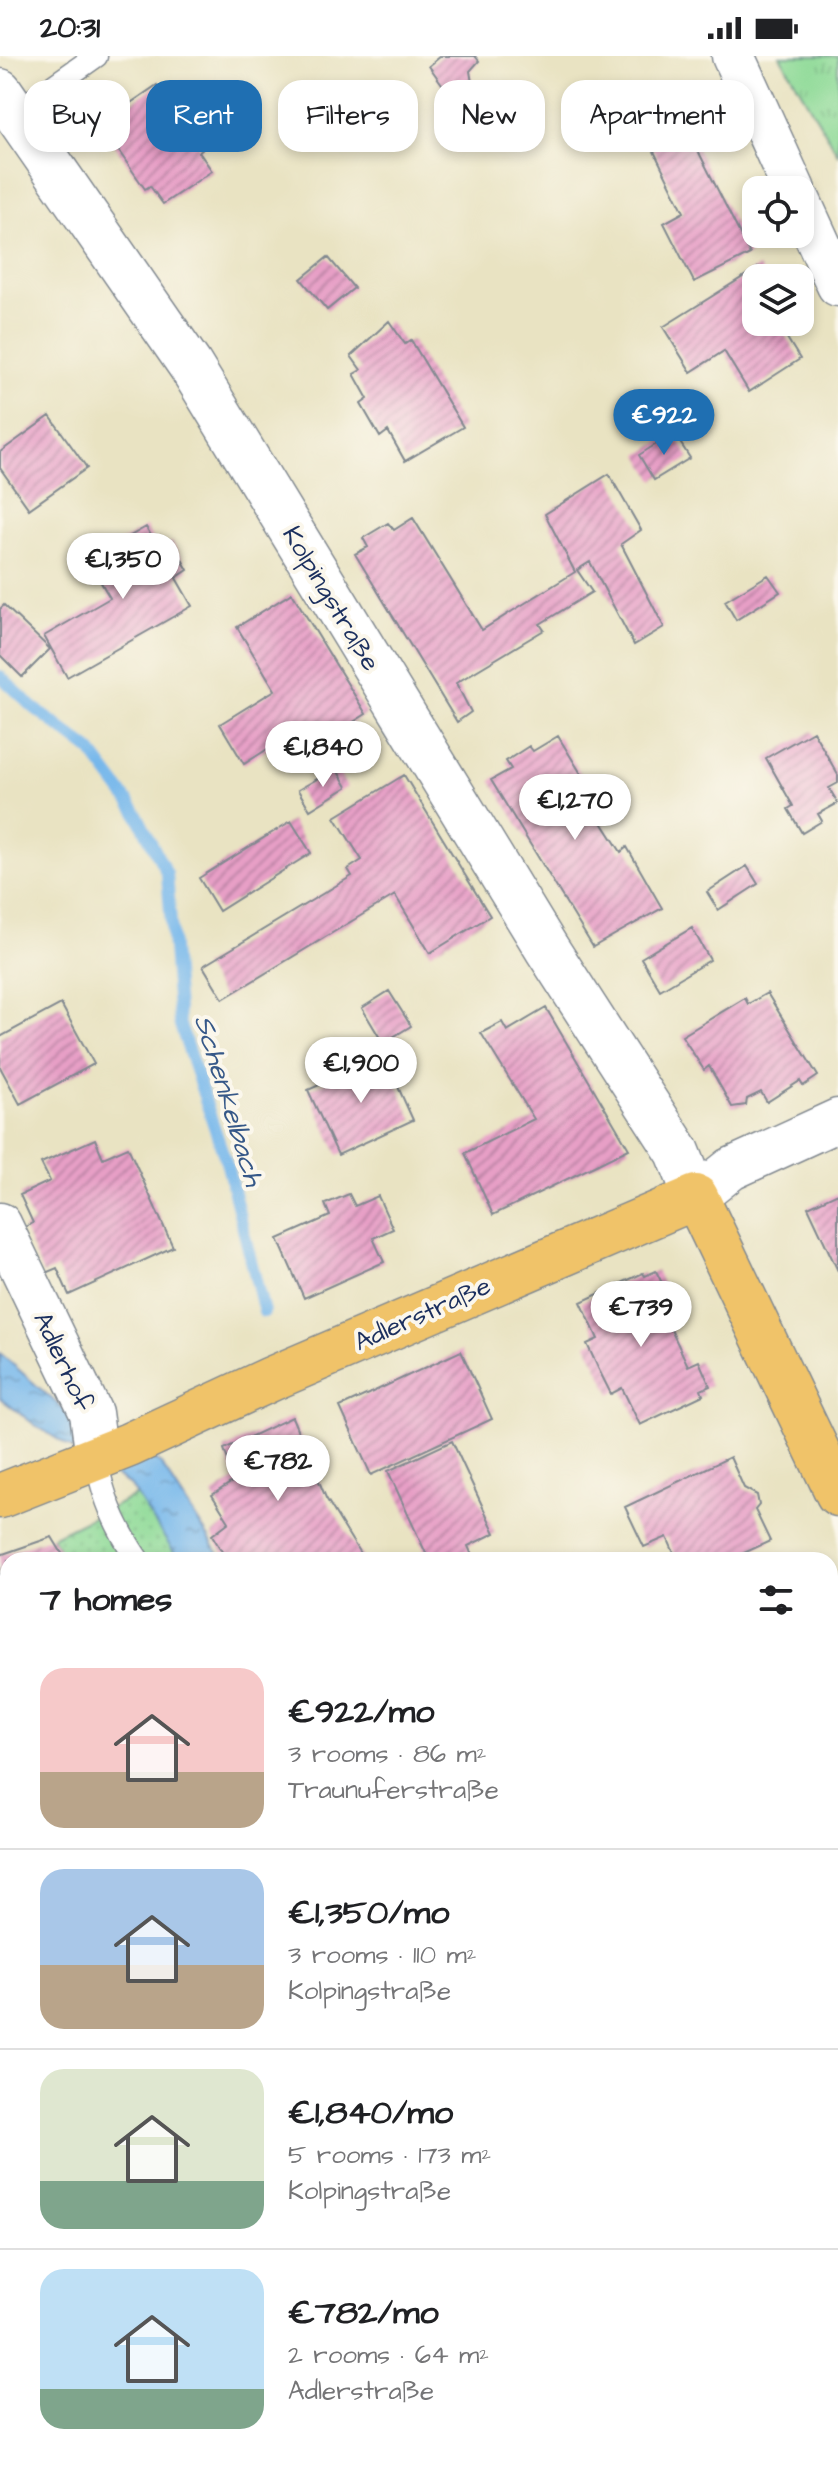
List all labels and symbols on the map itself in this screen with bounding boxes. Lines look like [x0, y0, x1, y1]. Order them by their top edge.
pin: €922 [617, 389, 711, 457]
street label: Kolpingstraße [272, 519, 389, 679]
pin: €1,350 [58, 533, 188, 601]
pin: €1,840 [258, 721, 388, 789]
pin: €1,270 [510, 774, 640, 842]
water label: Schenkelbach [184, 1010, 273, 1192]
pin: €1,900 [296, 1037, 426, 1105]
street label: Adlerstraße [348, 1268, 497, 1360]
pin: €739 [594, 1281, 688, 1349]
street label: Adlerhof [25, 1306, 102, 1417]
pin: €782 [231, 1435, 325, 1503]

